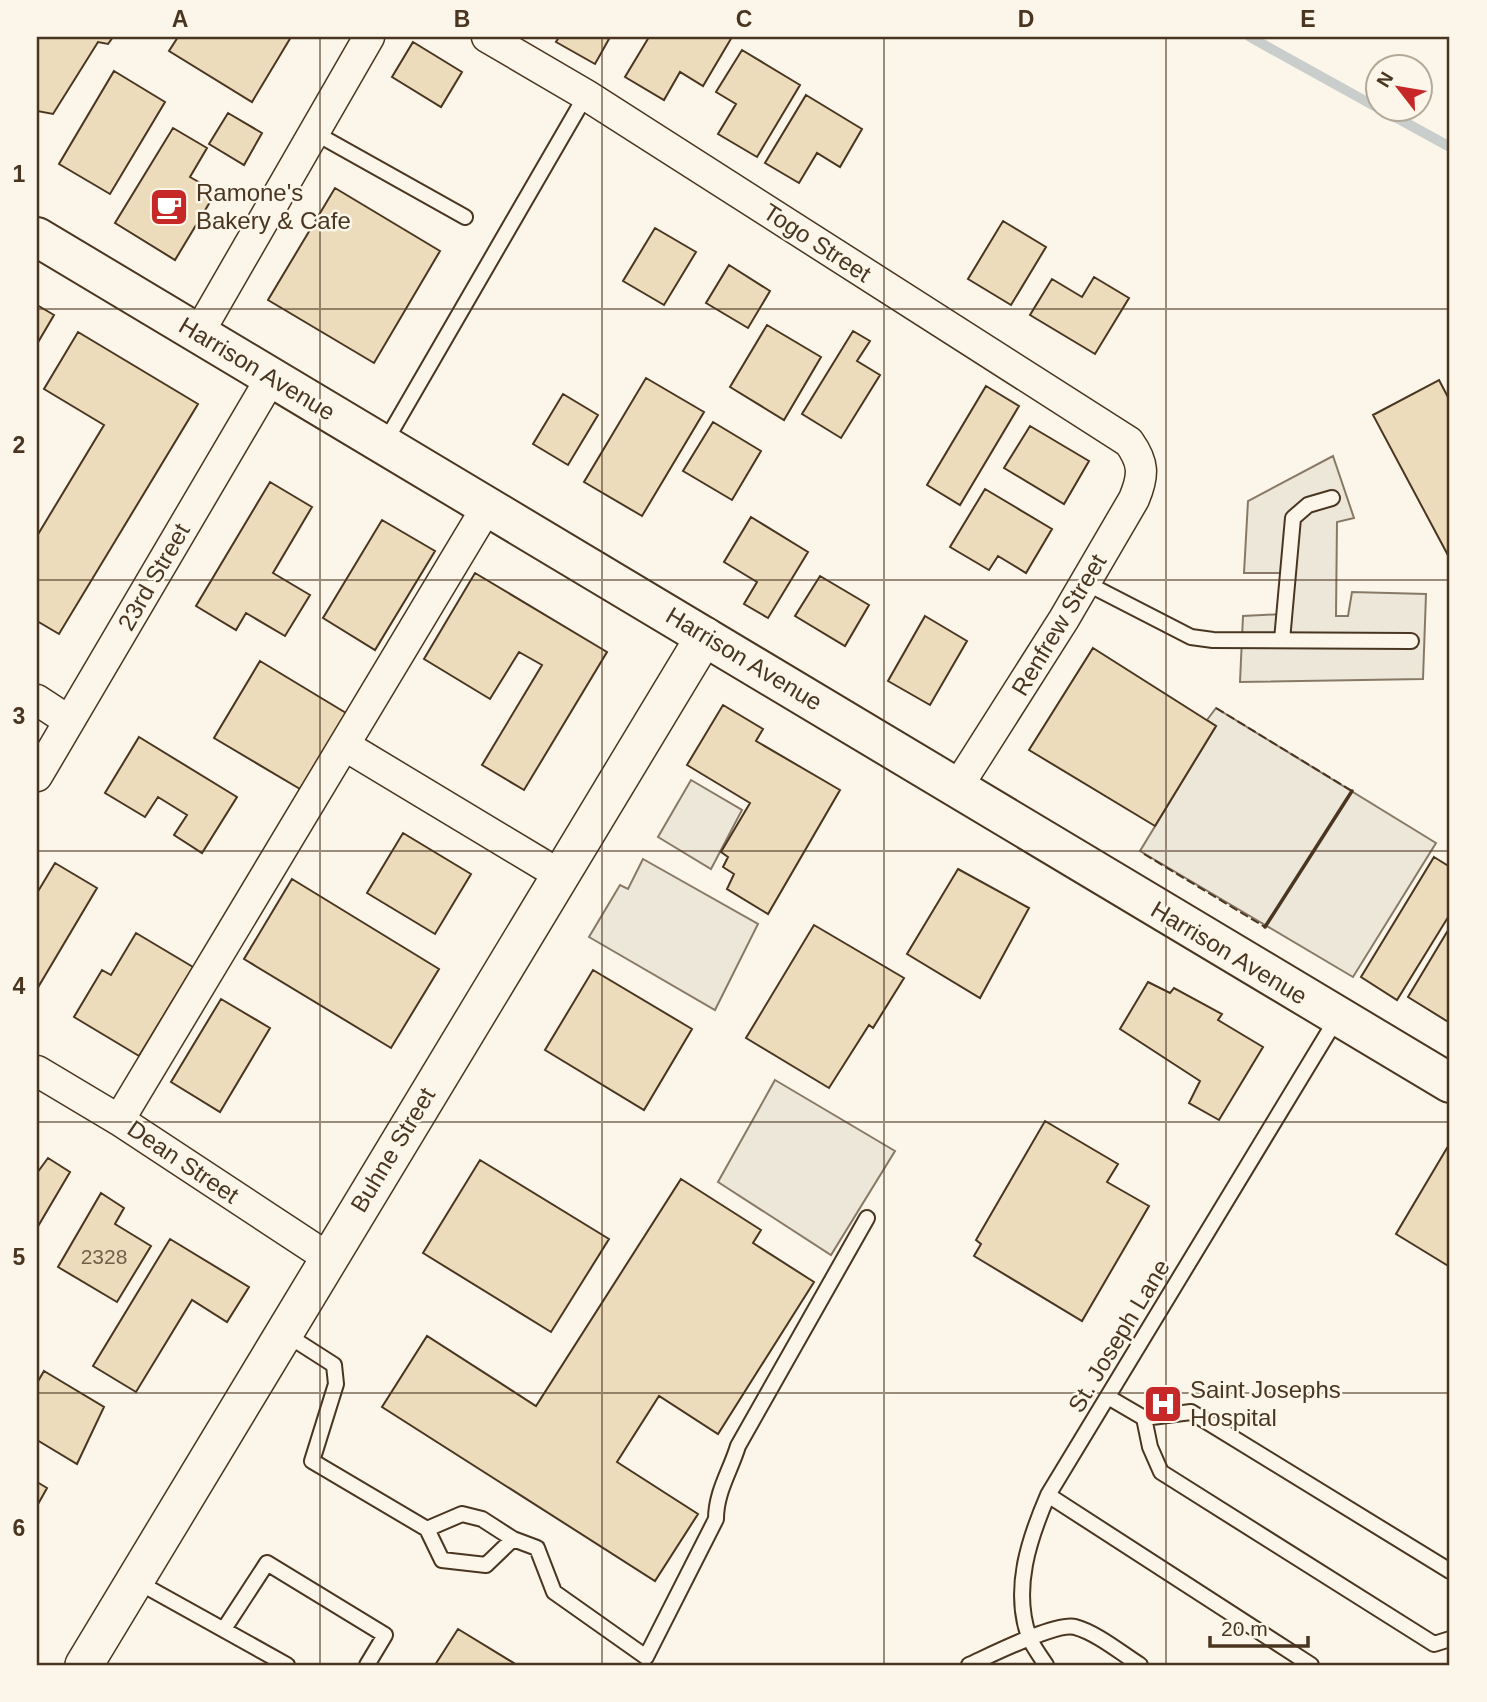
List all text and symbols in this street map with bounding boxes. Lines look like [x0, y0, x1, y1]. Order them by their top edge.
text: A [172, 6, 188, 32]
text: B [454, 6, 470, 32]
text: C [736, 6, 752, 32]
text: D [1018, 6, 1034, 32]
text: E [1300, 6, 1316, 32]
north arrow [1364, 52, 1434, 122]
text: N [1372, 68, 1397, 91]
text: 1 [13, 161, 26, 187]
place label: Ramone's Bakery & Cafe [196, 179, 351, 234]
cafe icon: Ramone's Bakery & Cafe [148, 186, 190, 228]
street label: Togo Street [758, 198, 876, 288]
street label: Harrison Avenue [174, 311, 340, 426]
text: 2 [13, 432, 25, 458]
street label: 23rd Street [112, 518, 195, 635]
street label: Renfrew Street [1006, 549, 1112, 700]
street label: Harrison Avenue [661, 601, 827, 716]
text: 3 [13, 703, 25, 729]
street label: Harrison Avenue [1146, 895, 1312, 1010]
text: 4 [13, 973, 26, 999]
street label: Buhne Street [345, 1082, 440, 1217]
street label: Dean Street [123, 1115, 244, 1209]
text: 5 [13, 1244, 26, 1270]
house number: 2328 [81, 1245, 127, 1268]
street label: St. Joseph Lane [1062, 1254, 1175, 1417]
place label: Saint Josephs Hospital [1190, 1376, 1341, 1431]
hospital icon: Saint Josephs Hospital [1142, 1383, 1184, 1425]
text: 6 [13, 1515, 25, 1541]
scale bar [1210, 1604, 1308, 1648]
text: 20 m [1221, 1617, 1268, 1640]

